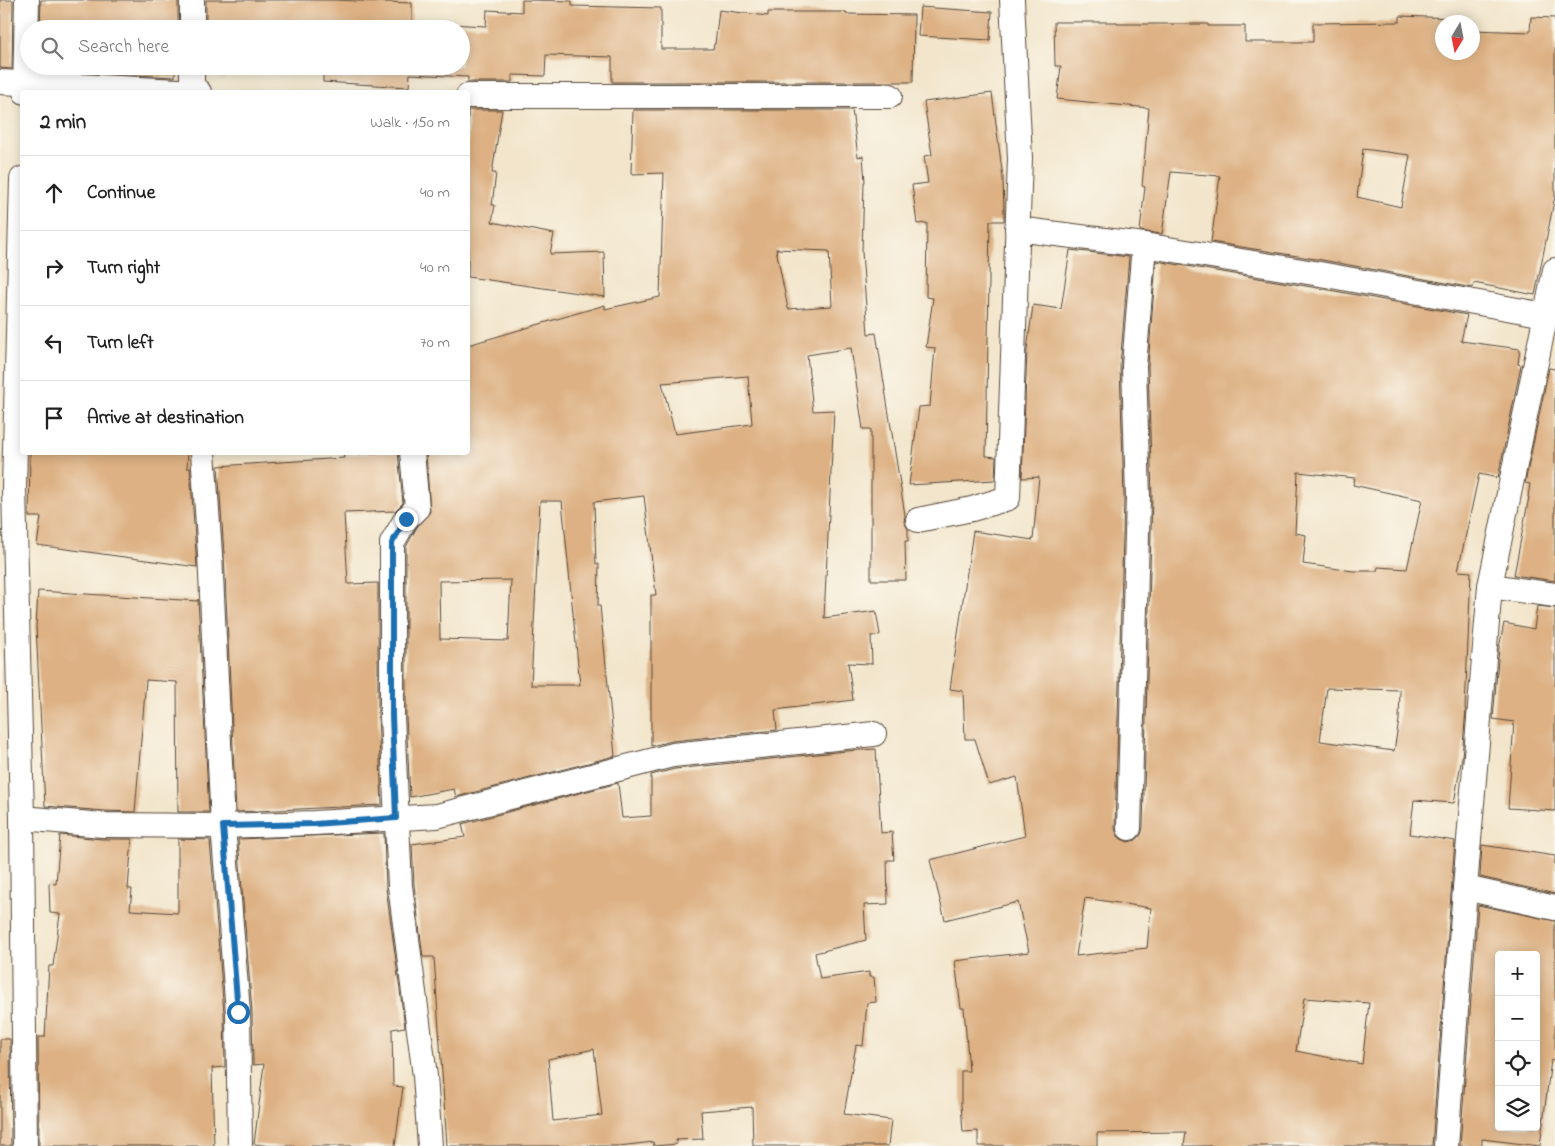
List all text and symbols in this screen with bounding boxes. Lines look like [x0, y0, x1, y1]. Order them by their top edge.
north arrow [1435, 15, 1480, 60]
search box [20, 20, 470, 75]
icon: search [38, 34, 66, 62]
text: Search here [78, 34, 169, 61]
text: 2 min [40, 108, 86, 138]
text: Walk · 150 m [370, 111, 450, 135]
icon: ahead [40, 179, 68, 207]
text: Continue [87, 180, 155, 207]
text: 40 m [420, 181, 450, 205]
icon: right [40, 254, 68, 282]
text: Turn right [87, 255, 160, 282]
text: 40 m [420, 256, 450, 280]
icon: left [40, 329, 68, 357]
text: Turn left [87, 330, 154, 357]
text: 70 m [420, 331, 450, 355]
icon: arrive [40, 404, 68, 432]
text: Arrive at destination [87, 405, 244, 432]
route end [395, 508, 418, 531]
map controls [1495, 951, 1540, 1131]
button: + [1495, 951, 1540, 996]
button: − [1495, 996, 1540, 1041]
route start [227, 1001, 250, 1024]
button: locate [1495, 1041, 1540, 1086]
button: layers [1495, 1086, 1540, 1131]

